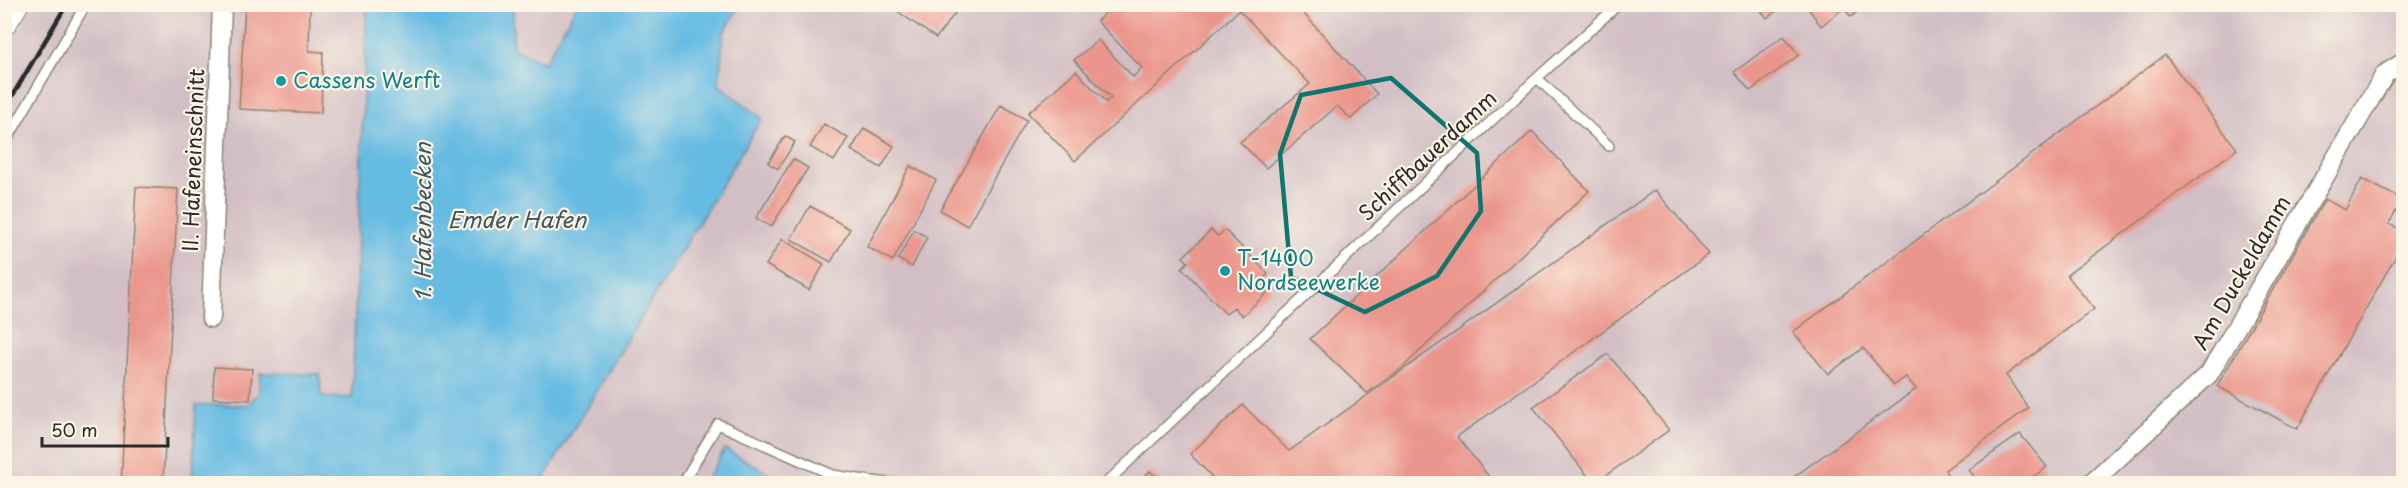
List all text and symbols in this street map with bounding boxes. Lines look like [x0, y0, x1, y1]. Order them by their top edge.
place label: Cassens Werft [293, 63, 440, 95]
street label: II. Hafeneinschnitt [173, 68, 211, 252]
marker: Cassens Werft [274, 74, 288, 88]
street label: Schiffbauerdamm [1350, 82, 1503, 227]
water label: 1. Hafenbecken [405, 141, 438, 302]
street label: Am Duckeldamm [2183, 189, 2297, 355]
water label: Emder Hafen [448, 202, 588, 235]
place label: T-1400 Nordseewerke [1237, 241, 1380, 297]
marker: T-1400 Nordseewerke [1218, 264, 1232, 278]
scale bar [42, 410, 168, 448]
text: 50 m [51, 416, 98, 443]

